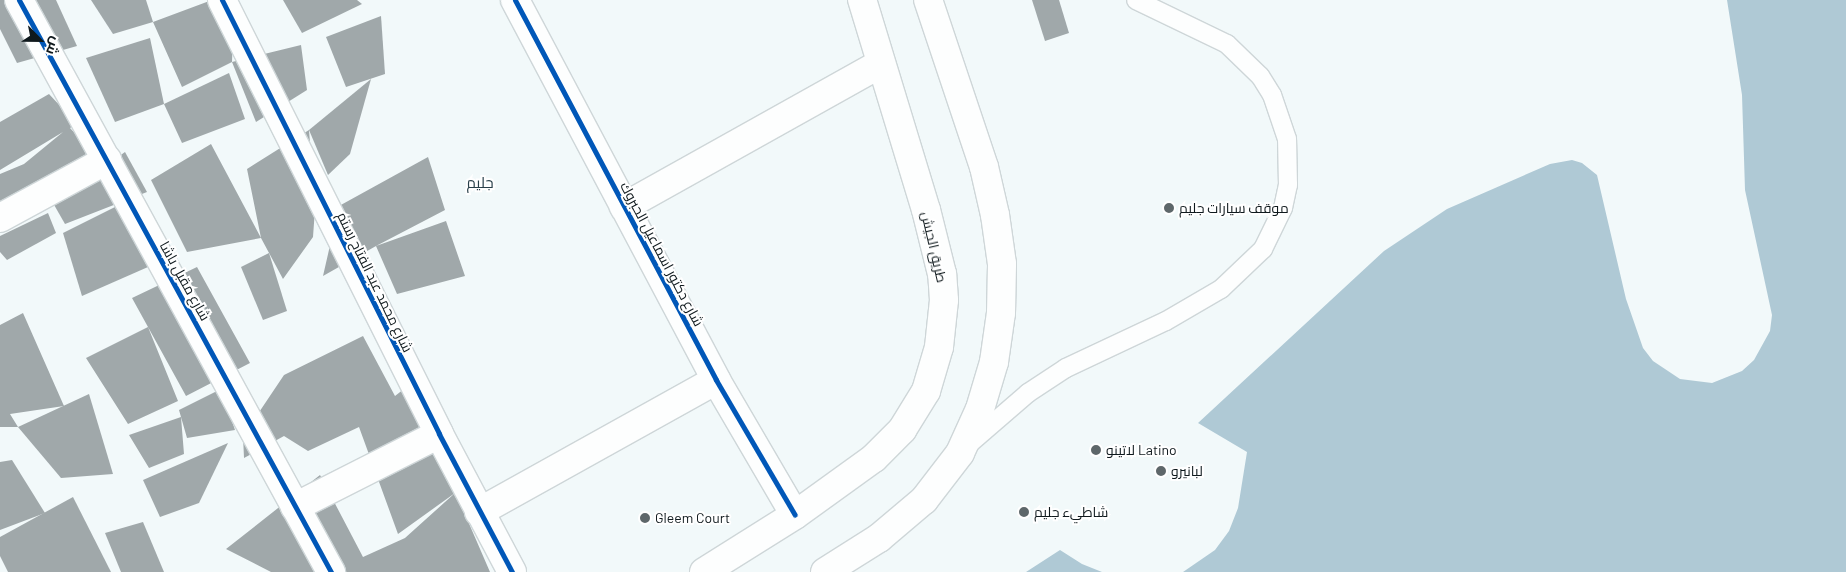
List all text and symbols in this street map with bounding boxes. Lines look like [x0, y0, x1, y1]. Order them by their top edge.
north arrow [15, 15, 65, 65]
text: ش [43, 34, 66, 58]
district label: جليم [466, 174, 494, 192]
street label: شارع دكتور اسماعيل الحبروك [617, 179, 707, 329]
place label: موقف سيارات جليم [1179, 200, 1289, 216]
marker: موقف سيارات جليم [1163, 202, 1175, 214]
street label: شارع محمد عبد الفتاح رستم [334, 209, 416, 355]
street label: طريق الجيش [918, 210, 950, 284]
street label: شارع مقبل باشا [156, 238, 214, 324]
place label: لاتينو Latino [1106, 442, 1177, 458]
marker: لاتينو Latino [1090, 444, 1102, 456]
place label: لبانيرو [1171, 463, 1203, 479]
marker: لبانيرو [1155, 465, 1167, 477]
place label: شاطيء جليم [1034, 504, 1108, 520]
marker: شاطيء جليم [1018, 506, 1030, 518]
place label: Gleem Court [655, 510, 730, 526]
marker: Gleem Court [639, 512, 651, 524]

